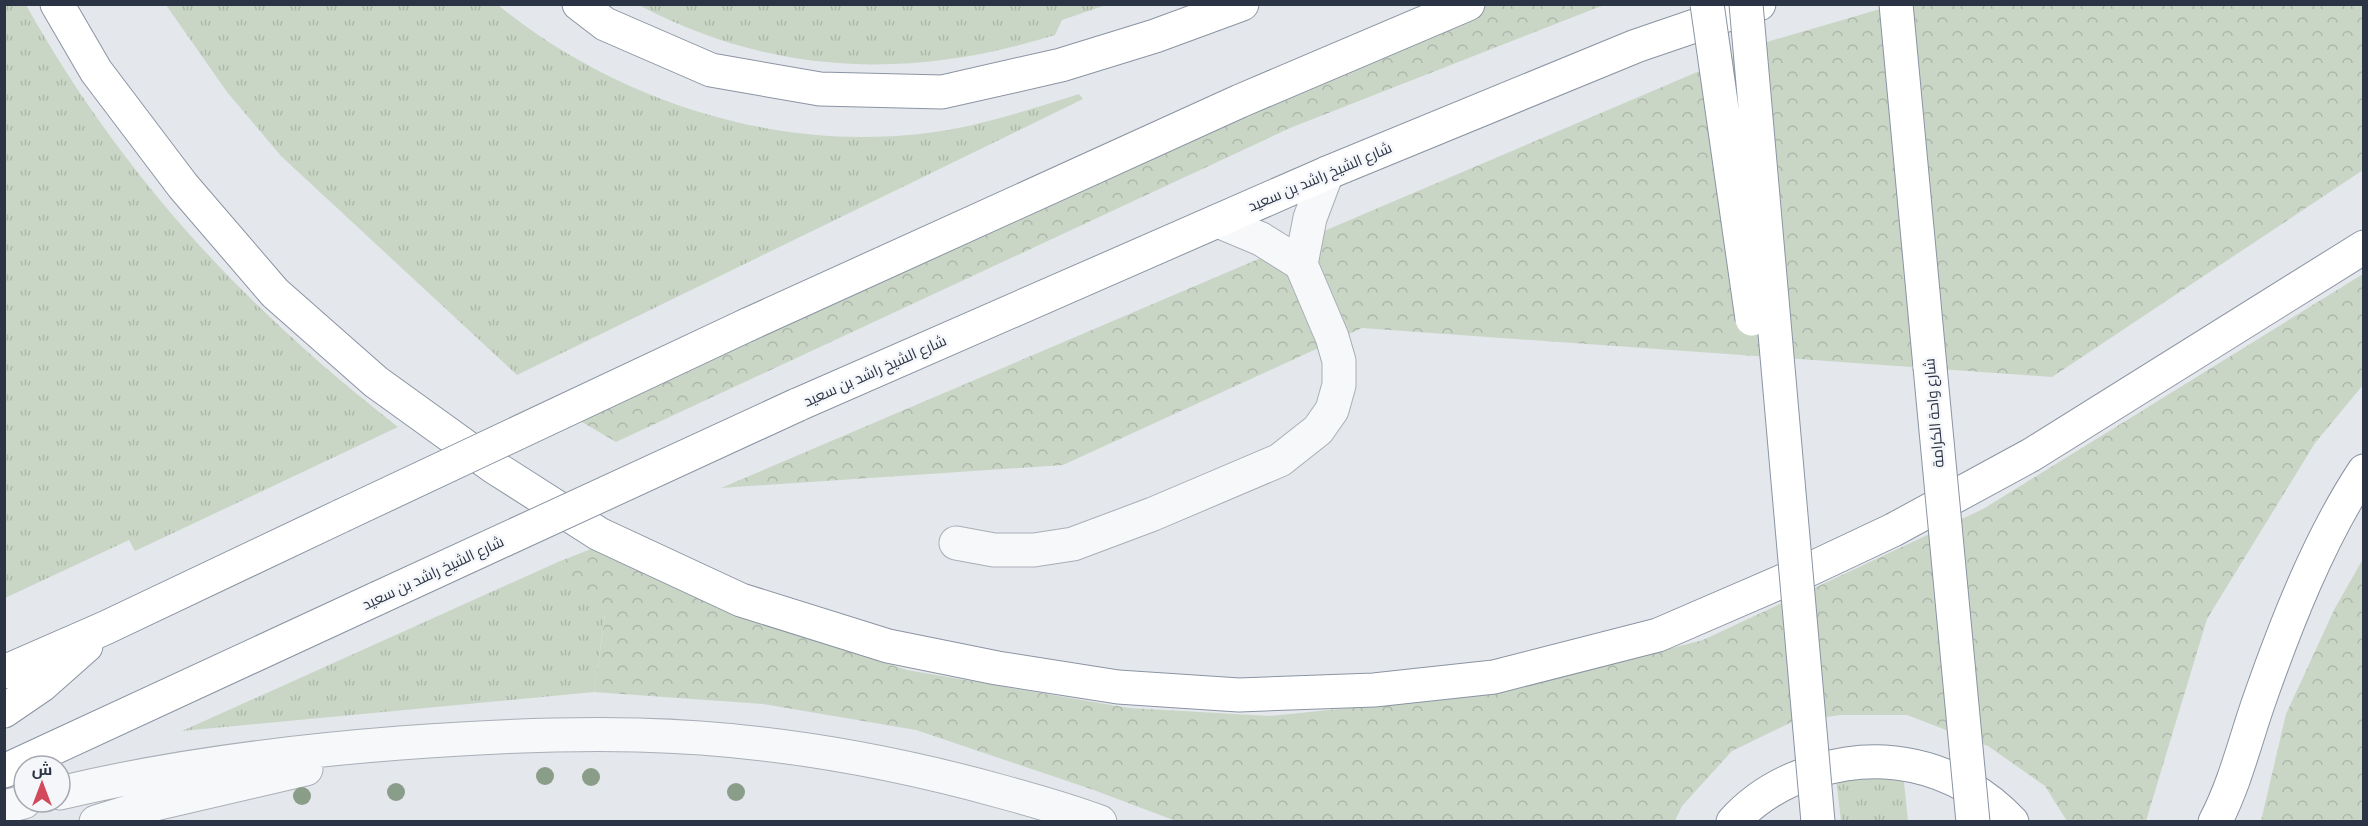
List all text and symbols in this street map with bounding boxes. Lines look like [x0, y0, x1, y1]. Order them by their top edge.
street label: شارع الشيخ راشد بن سعيد [1244, 136, 1395, 217]
street label: شارع الشيخ راشد بن سعيد [800, 329, 950, 412]
street label: شارع واحة الكرامة [1917, 357, 1950, 469]
street label: شارع الشيخ راشد بن سعيد [358, 529, 508, 616]
north arrow [12, 754, 72, 814]
text: ش [32, 757, 52, 781]

